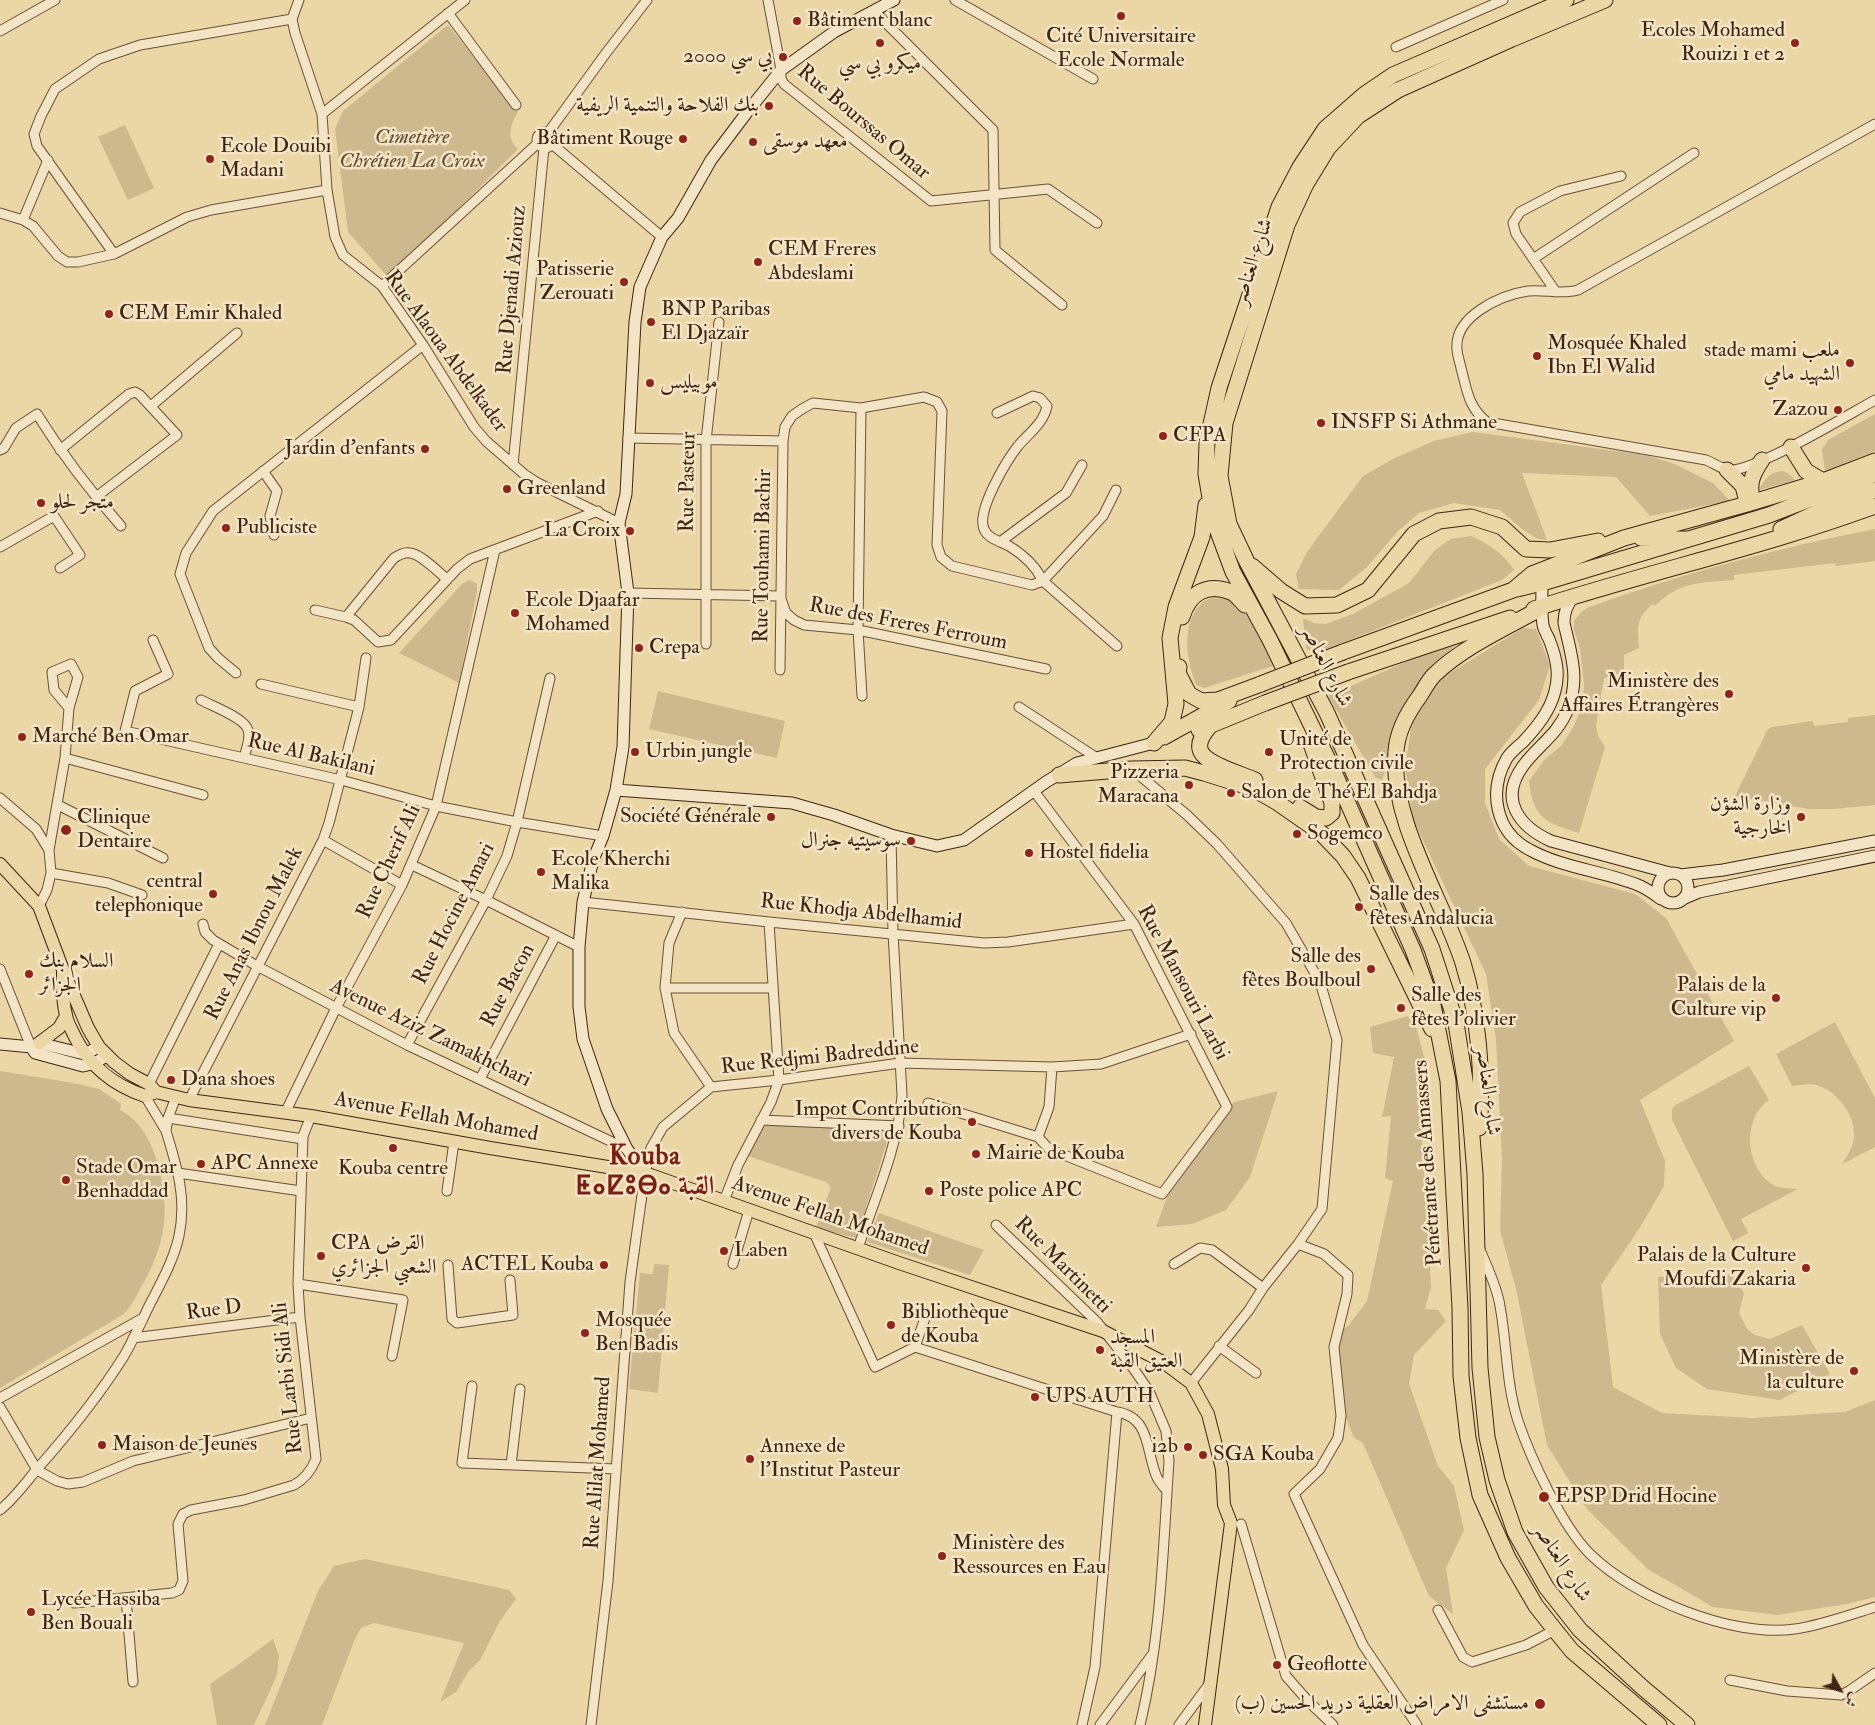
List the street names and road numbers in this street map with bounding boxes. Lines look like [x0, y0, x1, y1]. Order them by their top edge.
street label: Rue Bourssas Omar [791, 60, 935, 186]
street label: Rue Djenadi Aziouz [493, 204, 533, 376]
street label: شارع العناصر [1228, 216, 1280, 308]
street label: Rue Alaoua Abdelkader [378, 266, 512, 438]
street label: Rue Pasteur [676, 431, 702, 533]
street label: Rue Touhami Bachir [750, 469, 778, 643]
street label: Rue des Freres Ferroum [807, 593, 1009, 657]
street label: شارع العناصر [1293, 620, 1357, 712]
street label: Rue Al Bakilani [245, 729, 377, 783]
street label: Rue Cherif Ali [353, 801, 427, 923]
street label: Rue Hocine Amari [408, 839, 502, 989]
street label: Rue Anas Ibnou Malek [200, 843, 310, 1025]
street label: Rue Khodja Abdelhamid [759, 890, 963, 936]
street label: Rue Mansouri Larbi [1130, 901, 1234, 1065]
street label: Rue Bacon [477, 940, 541, 1032]
street label: Avenue Aziz Zamakhchari [325, 974, 535, 1094]
street label: Rue Redjmi Badreddine [720, 1035, 920, 1081]
street label: شارع العناصر [1469, 1045, 1505, 1137]
street label: Pénétrante des Annassers [1409, 1059, 1449, 1267]
street label: Avenue Fellah Mohamed [332, 1088, 540, 1148]
street label: Avenue Fellah Mohamed [728, 1171, 932, 1263]
street label: Rue Martinetti [1008, 1212, 1116, 1320]
street label: Rue D [185, 1295, 243, 1327]
street label: Rue Larbi Sidi Ali [268, 1301, 310, 1455]
street label: Rue Alilat Mohamed [580, 1376, 618, 1550]
street label: شارع العناصر [1526, 1519, 1596, 1607]

